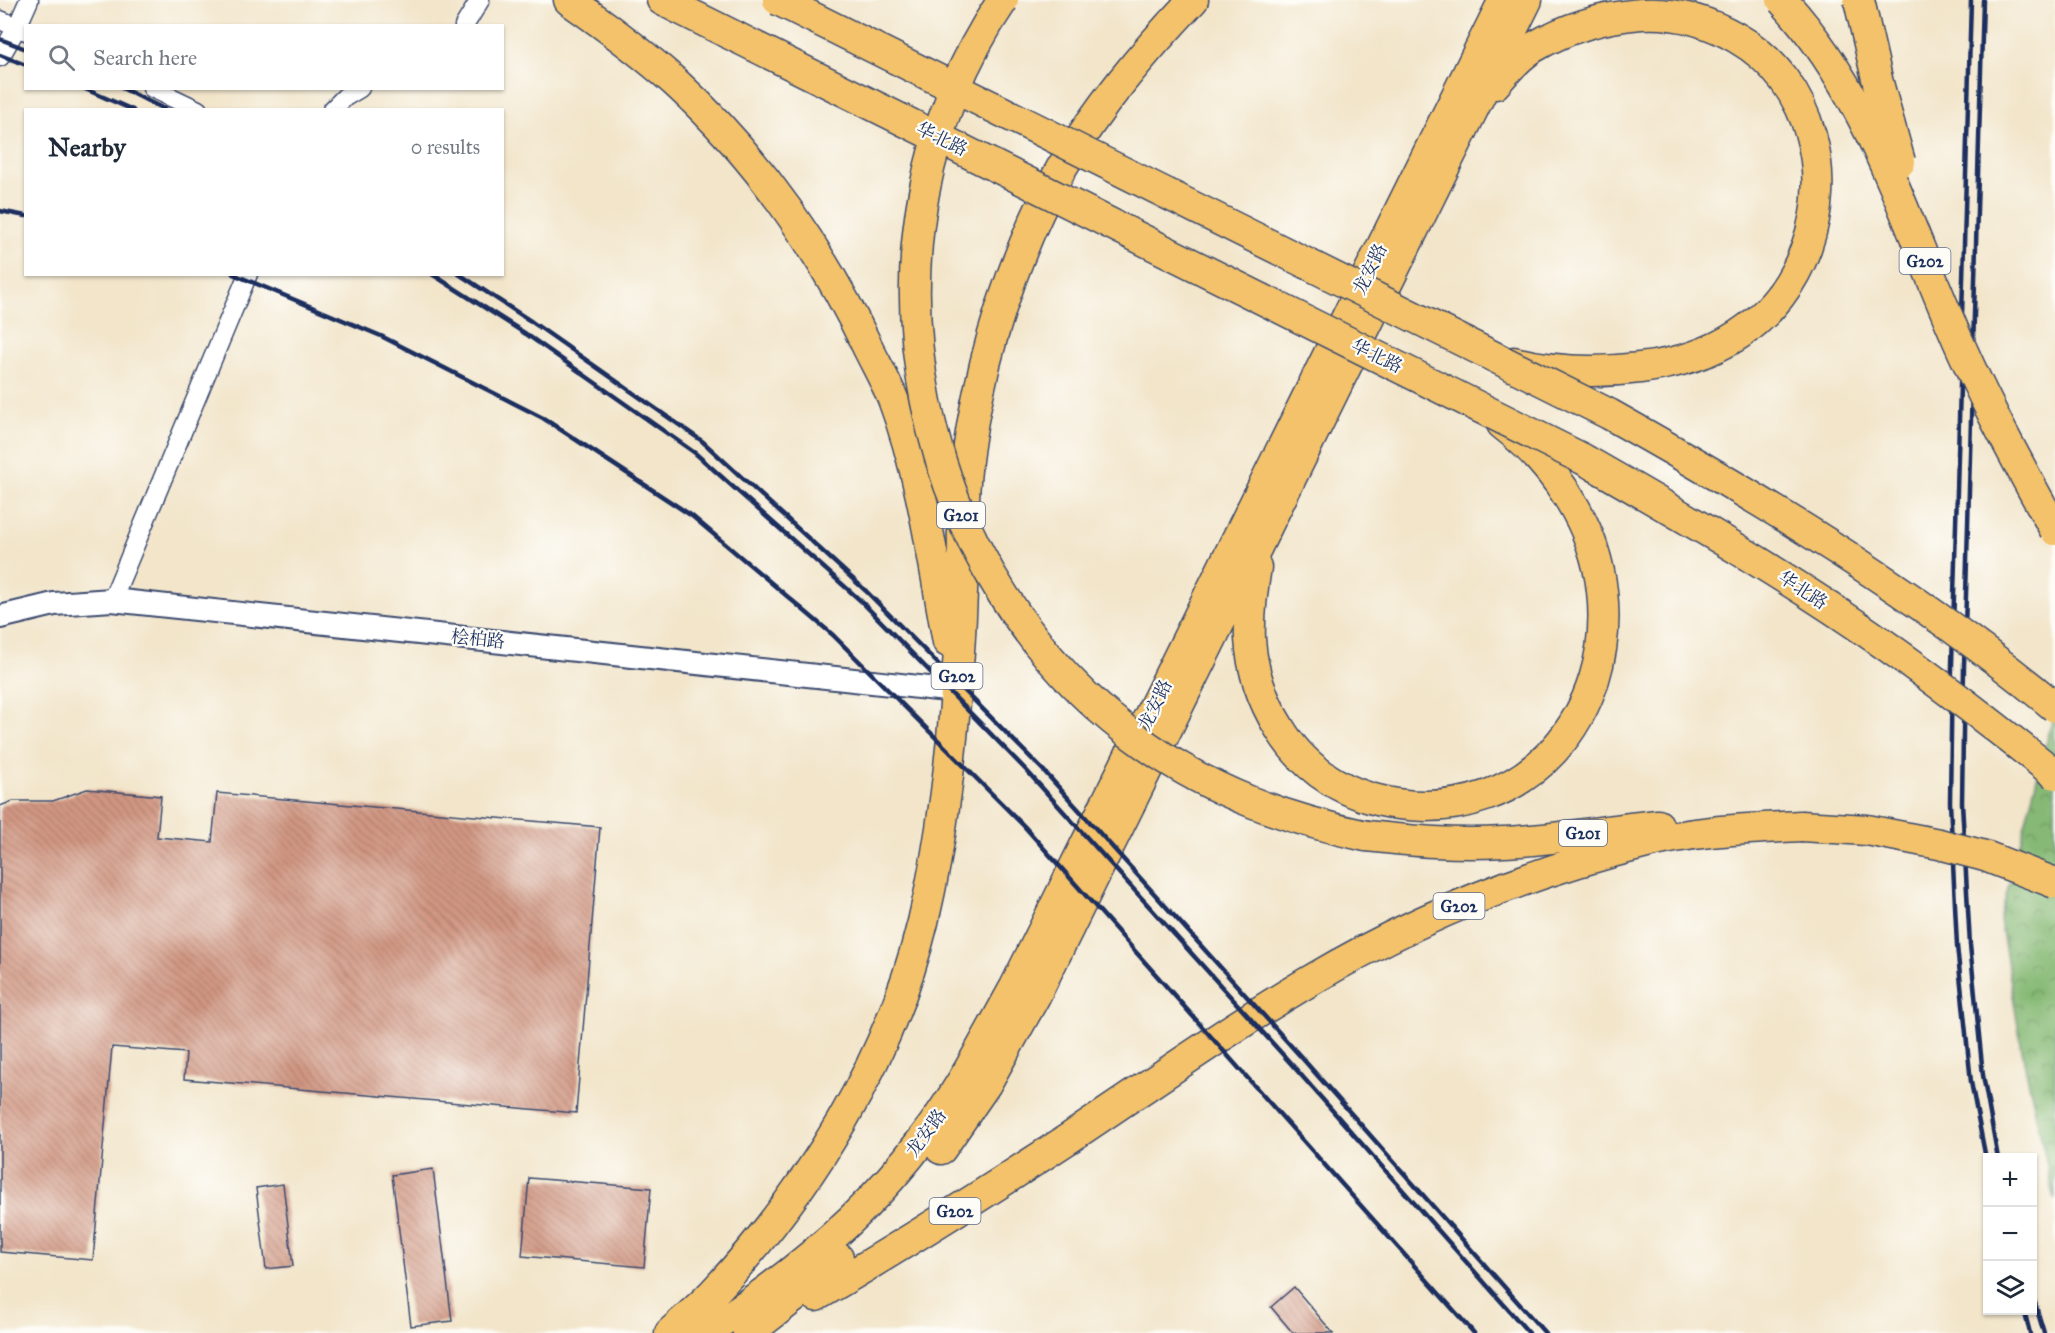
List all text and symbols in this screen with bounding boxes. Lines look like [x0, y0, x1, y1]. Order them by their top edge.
search box [24, 24, 504, 90]
icon: search [45, 41, 78, 74]
text: Search here [93, 44, 197, 71]
street label: 华北路 [913, 117, 971, 161]
text: Nearby [48, 131, 126, 163]
text: 0 results [411, 135, 480, 159]
street label: 龙安路 [1348, 240, 1392, 298]
road number: G202 [1900, 248, 1950, 274]
street label: 华北路 [1348, 334, 1406, 378]
road number: G201 [937, 502, 985, 528]
street label: 华北路 [1774, 566, 1832, 614]
street label: 桧柏路 [450, 625, 506, 653]
road number: G202 [932, 663, 982, 689]
street label: 龙安路 [1133, 676, 1177, 734]
road number: G201 [1559, 820, 1607, 846]
road number: G202 [1434, 893, 1484, 919]
street label: 龙安路 [901, 1105, 951, 1161]
map controls [1983, 1153, 2037, 1315]
button: + [1983, 1153, 2037, 1207]
road number: G202 [930, 1198, 980, 1224]
button: − [1983, 1207, 2037, 1261]
button: layers [1983, 1261, 2037, 1315]

